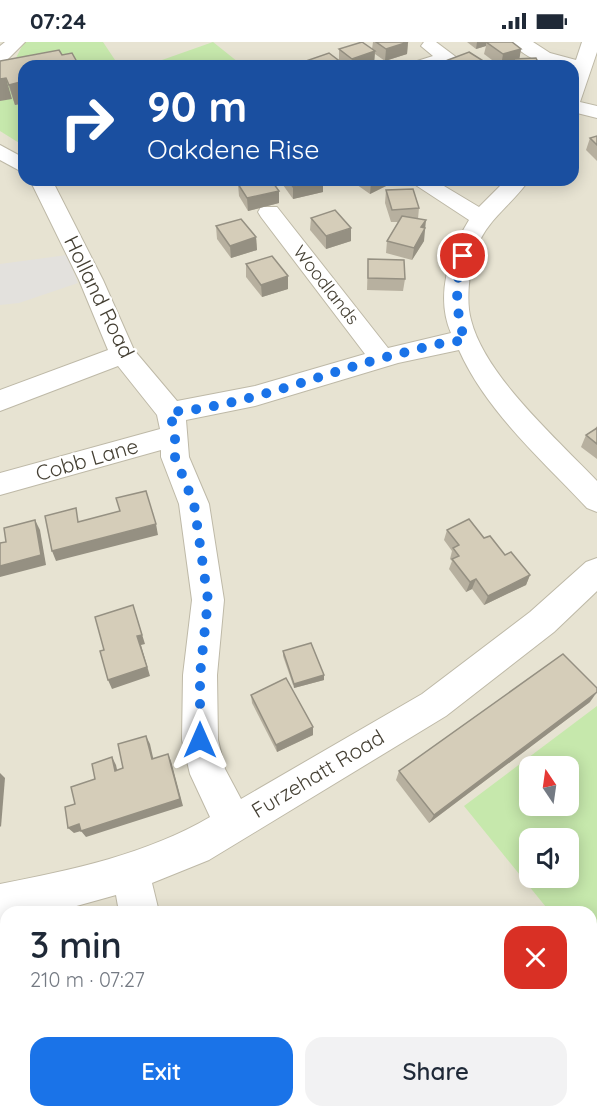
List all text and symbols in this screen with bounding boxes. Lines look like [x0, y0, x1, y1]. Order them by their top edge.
text: 07:24 [30, 7, 86, 35]
text: 90 m [147, 80, 247, 133]
icon: right [48, 84, 126, 162]
text: Oakdene Rise [147, 132, 320, 166]
pin [437, 230, 488, 281]
street label: Holland Road [59, 231, 141, 362]
icon: arrive [446, 239, 479, 272]
street label: Woodlands [288, 240, 365, 329]
street label: Cobb Lane [32, 432, 141, 486]
position arrow [168, 708, 232, 772]
street label: Furzehatt Road [246, 723, 388, 823]
north arrow [519, 756, 579, 816]
map controls [519, 756, 579, 888]
button: sound [519, 828, 579, 888]
text: 3 min [30, 922, 122, 967]
button: close [504, 926, 567, 989]
text: 210 m · 07:27 [30, 967, 145, 992]
button: Exit [30, 1037, 293, 1106]
button: Share [305, 1037, 567, 1106]

